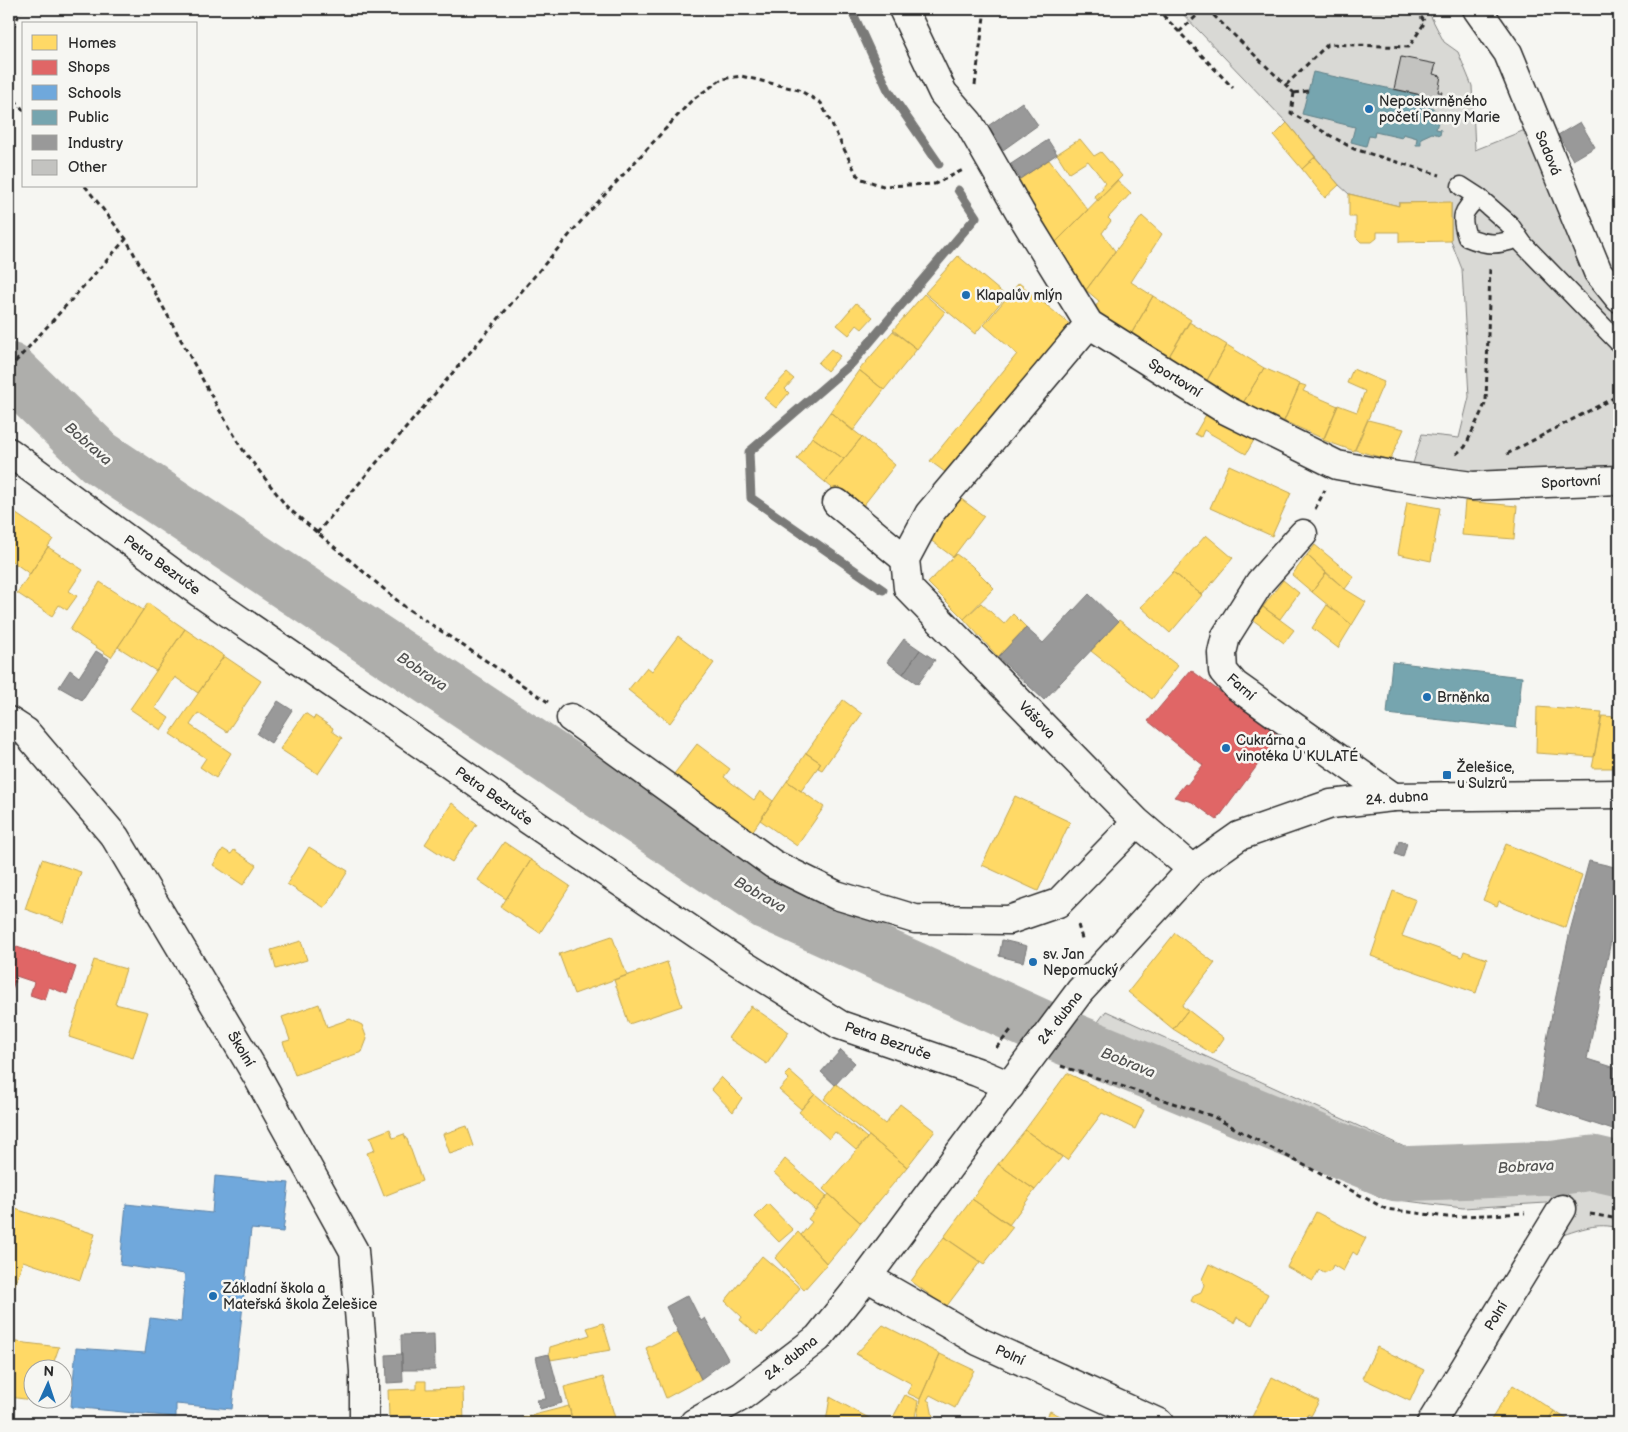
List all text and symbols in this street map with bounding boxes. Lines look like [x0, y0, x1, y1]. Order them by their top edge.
legend [22, 22, 198, 188]
text: Homes [68, 34, 117, 53]
text: Shops [68, 58, 111, 77]
text: Schools [68, 84, 122, 103]
place label: Neposkvrněného početí Panny Marie [1379, 93, 1500, 126]
marker: Neposkvrněného početí Panny Marie [1363, 103, 1375, 115]
text: Public [68, 108, 109, 127]
street label: Sadová [1531, 128, 1565, 178]
text: Industry [68, 134, 123, 153]
text: Other [68, 158, 107, 177]
place label: Klapalův mlýn [976, 287, 1062, 304]
marker: Klapalův mlýn [960, 289, 972, 301]
street label: Sportovní [1145, 355, 1205, 401]
water label: Bobrava [60, 418, 116, 470]
street label: Sportovní [1541, 472, 1602, 492]
street label: Petra Bezruče [120, 531, 204, 599]
water label: Bobrava [393, 648, 451, 696]
street label: Farní [1223, 670, 1259, 704]
place label: Brněnka [1437, 689, 1490, 706]
marker: Brněnka [1421, 691, 1433, 703]
street label: Vášova [1015, 698, 1059, 742]
place label: Cukrárna a vinotéka U KULATÉ [1235, 732, 1358, 765]
marker: Cukrárna a vinotéka U KULATÉ [1220, 742, 1232, 754]
place label: Želešice, u Sulzrů [1456, 758, 1514, 792]
street label: Petra Bezruče [452, 763, 536, 829]
marker: Želešice, u Sulzrů [1441, 769, 1453, 781]
street label: 24. dubna [1365, 787, 1429, 809]
water label: Bobrava [731, 873, 789, 917]
place label: sv. Jan Nepomucký [1043, 946, 1119, 979]
marker: sv. Jan Nepomucký [1027, 956, 1039, 968]
street label: 24. dubna [1034, 988, 1086, 1048]
street label: Petra Bezruče [842, 1018, 934, 1064]
street label: Školní [224, 1028, 259, 1070]
water label: Bobrava [1098, 1044, 1158, 1082]
water label: Bobrava [1497, 1156, 1555, 1178]
place label: Základní škola a Mateřská škola Želešice [222, 1280, 377, 1313]
marker: Základní škola a Mateřská škola Želešice [207, 1290, 219, 1302]
street label: Polní [1481, 1298, 1511, 1333]
street label: 24. dubna [761, 1332, 821, 1384]
street label: Polní [993, 1341, 1028, 1369]
north arrow [22, 1360, 72, 1410]
text: N [43, 1363, 54, 1380]

